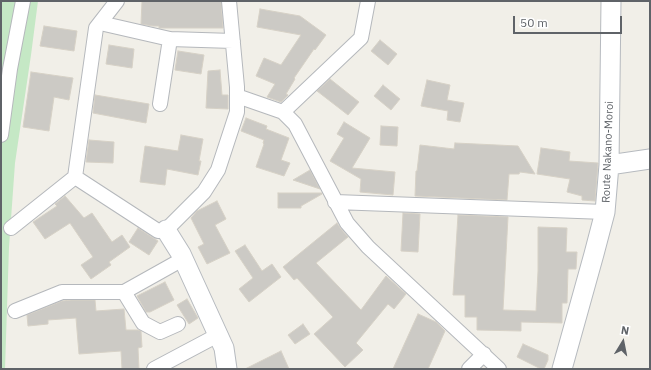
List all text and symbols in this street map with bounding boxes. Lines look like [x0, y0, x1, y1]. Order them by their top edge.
scale bar [515, 8, 624, 34]
text: 50 m [520, 15, 548, 30]
street label: Route Nakano-Moroi [600, 101, 616, 203]
north arrow [603, 322, 643, 362]
text: N [620, 323, 630, 338]

